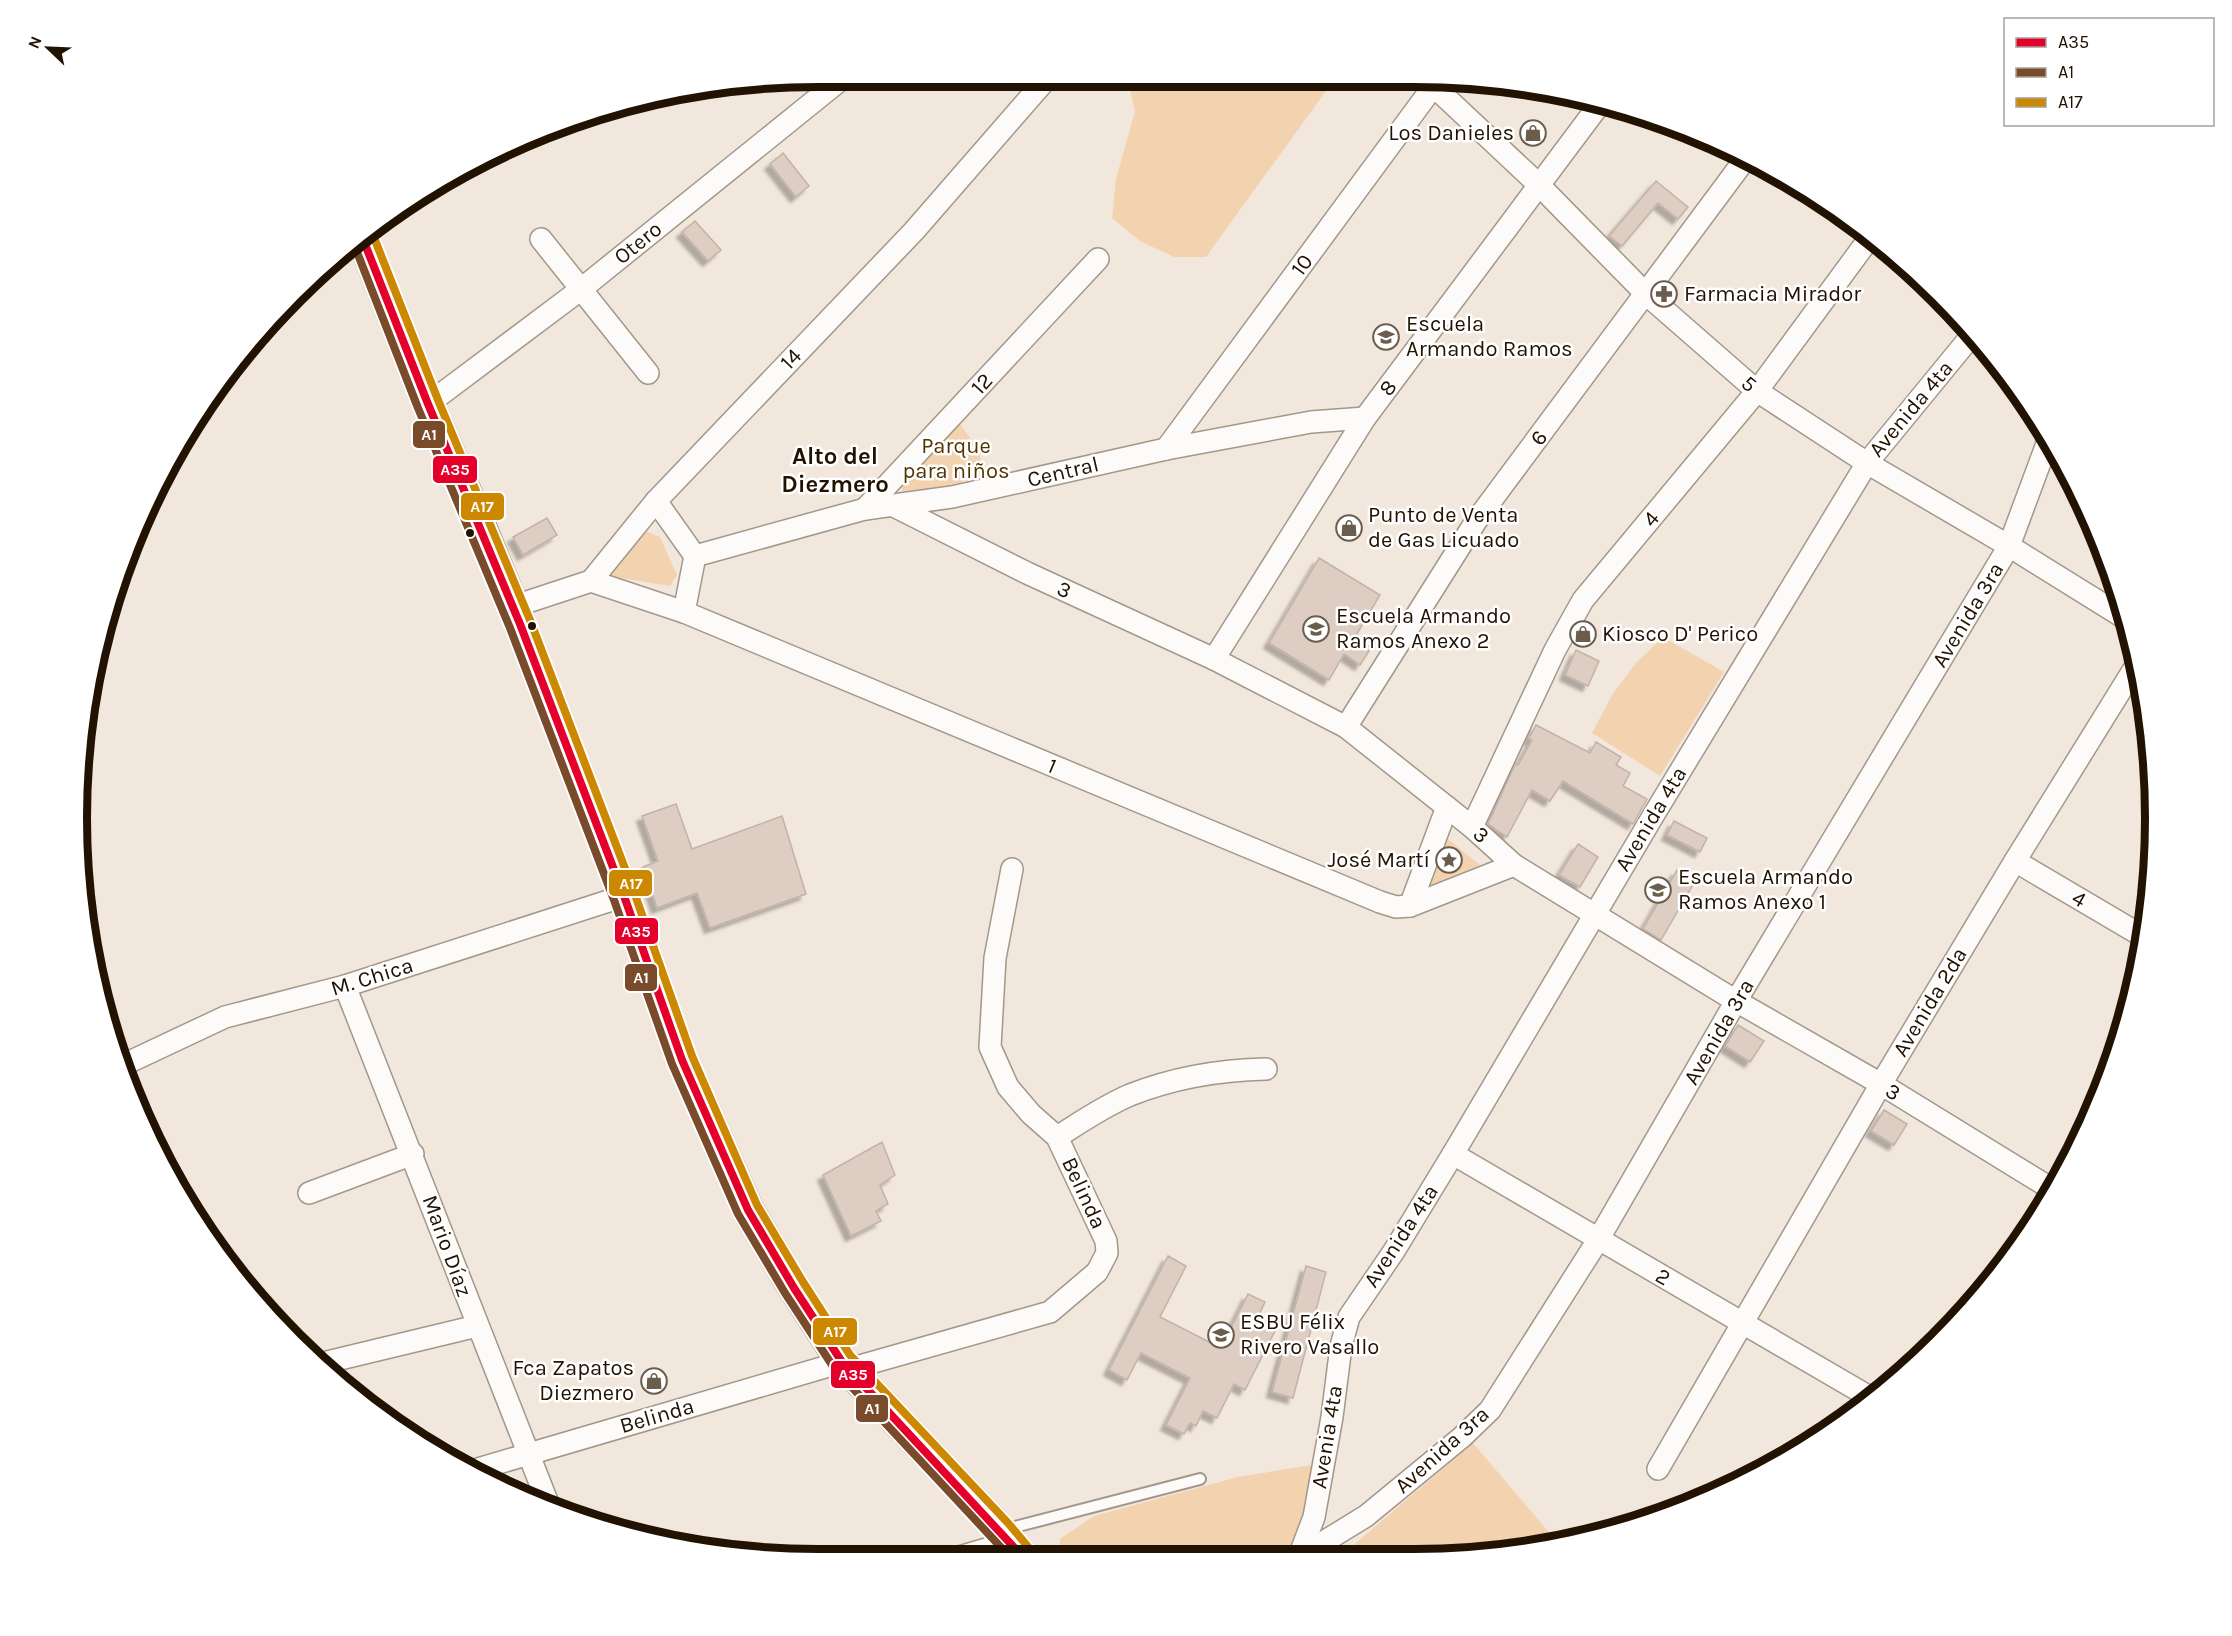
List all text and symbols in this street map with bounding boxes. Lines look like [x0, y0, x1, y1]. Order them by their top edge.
north arrow [18, 18, 78, 78]
legend [2004, 18, 2214, 126]
text: A35 [2058, 31, 2089, 53]
text: N [24, 33, 46, 51]
text: A1 [2058, 61, 2074, 83]
text: A17 [2058, 91, 2083, 113]
shop icon: Los Danieles [1518, 118, 1548, 148]
place label: Los Danieles [1388, 120, 1514, 146]
street label: Otero [609, 216, 667, 270]
street label: 10 [1286, 249, 1318, 281]
pharmacy icon: Farmacia Mirador [1649, 279, 1679, 309]
place label: Farmacia Mirador [1684, 281, 1861, 307]
place label: Escuela Armando Ramos [1406, 311, 1573, 362]
school or university icon: Escuela Armando Ramos [1371, 322, 1401, 352]
street label: 14 [775, 343, 807, 375]
street label: Avenida 4ta [1863, 356, 1959, 462]
street label: 12 [966, 368, 998, 400]
street label: 5 [1736, 370, 1762, 398]
street label: 8 [1374, 375, 1402, 401]
line badge: A1 [412, 420, 446, 449]
text: A1 [421, 425, 437, 444]
street label: 6 [1525, 425, 1553, 451]
park label: Parque para niños [903, 433, 1009, 484]
district label: Alto del Diezmero [781, 442, 889, 498]
street label: Central [1025, 451, 1101, 493]
line badge: A35 [432, 455, 478, 484]
text: A35 [440, 460, 470, 479]
line badge: A17 [460, 492, 505, 521]
text: A17 [470, 497, 494, 516]
place label: Punto de Venta de Gas Licuado [1368, 502, 1519, 553]
street label: 4 [1637, 506, 1665, 532]
shop icon: Punto de Venta de Gas Licuado [1334, 513, 1364, 543]
unlabelled marker [464, 527, 476, 539]
street label: Avenida 3ra [1927, 558, 2009, 672]
street label: 3 [1053, 575, 1075, 605]
place label: Escuela Armando Ramos Anexo 2 [1336, 603, 1511, 654]
school or university icon: Escuela Armando Ramos Anexo 2 [1301, 614, 1331, 644]
shop icon: Kiosco D' Perico [1568, 619, 1598, 649]
unlabelled marker [526, 620, 538, 632]
place label: Kiosco D' Perico [1602, 621, 1758, 647]
street label: 1 [1044, 753, 1060, 779]
street label: Avenida 4ta [1610, 762, 1692, 876]
street label: 3 [1467, 821, 1495, 849]
place icon: José Martí [1434, 845, 1464, 875]
place label: José Martí [1327, 847, 1430, 873]
place label: Escuela Armando Ramos Anexo 1 [1678, 864, 1853, 915]
line badge: A17 [608, 869, 653, 897]
text: A17 [619, 874, 643, 893]
school or university icon: Escuela Armando Ramos Anexo 1 [1643, 875, 1673, 905]
street label: 4 [2067, 885, 2091, 913]
line badge: A35 [614, 917, 659, 945]
text: A35 [621, 922, 651, 941]
street label: Avenida 2da [1887, 943, 1973, 1061]
street label: M. Chica [328, 952, 416, 1002]
line badge: A1 [624, 963, 658, 992]
text: A1 [633, 968, 649, 987]
street label: Avenida 3ra [1678, 975, 1760, 1089]
street label: 3 [1881, 1078, 1905, 1106]
street label: Belinda [1056, 1153, 1112, 1233]
street label: Avenida 4ta [1358, 1180, 1444, 1292]
street label: Mario Díaz [417, 1192, 477, 1300]
street label: 2 [1651, 1263, 1675, 1291]
place label: ESBU Félix Rivero Vasallo [1240, 1309, 1379, 1360]
line badge: A17 [812, 1317, 858, 1346]
school or university icon: ESBU Félix Rivero Vasallo [1206, 1320, 1236, 1350]
text: A17 [823, 1322, 847, 1341]
place label: Fca Zapatos Diezmero [512, 1355, 634, 1406]
line badge: A35 [830, 1360, 876, 1389]
text: A35 [838, 1365, 868, 1384]
shop icon: Fca Zapatos Diezmero [639, 1366, 669, 1396]
street label: Avenia 4ta [1306, 1383, 1348, 1491]
street label: Belinda [617, 1393, 697, 1439]
line badge: A1 [855, 1394, 889, 1423]
text: A1 [864, 1399, 880, 1418]
street label: Avenida 3ra [1390, 1401, 1494, 1499]

